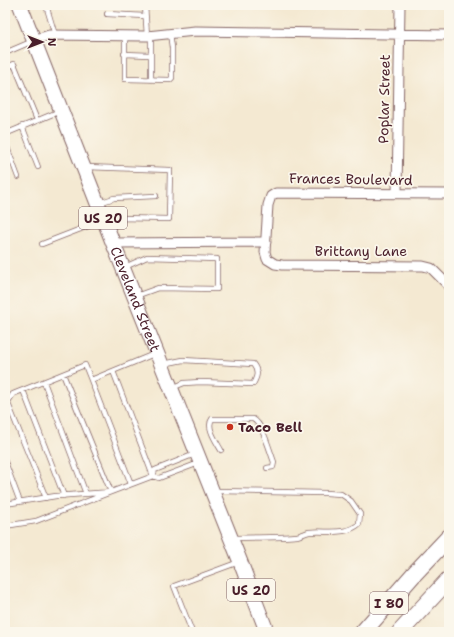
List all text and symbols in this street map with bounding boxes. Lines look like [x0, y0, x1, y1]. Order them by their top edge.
north arrow [22, 22, 62, 62]
text: N [44, 38, 59, 47]
street label: Poplar Street [374, 54, 394, 144]
street label: Frances Boulevard [289, 169, 413, 189]
road number: US 20 [79, 207, 127, 229]
street label: Brittany Lane [315, 242, 407, 260]
street label: Cleveland Street [106, 244, 165, 354]
place label: Taco Bell [238, 418, 302, 436]
marker: Taco Bell [225, 422, 235, 432]
road number: US 20 [227, 579, 275, 601]
road number: I 80 [370, 592, 408, 614]

